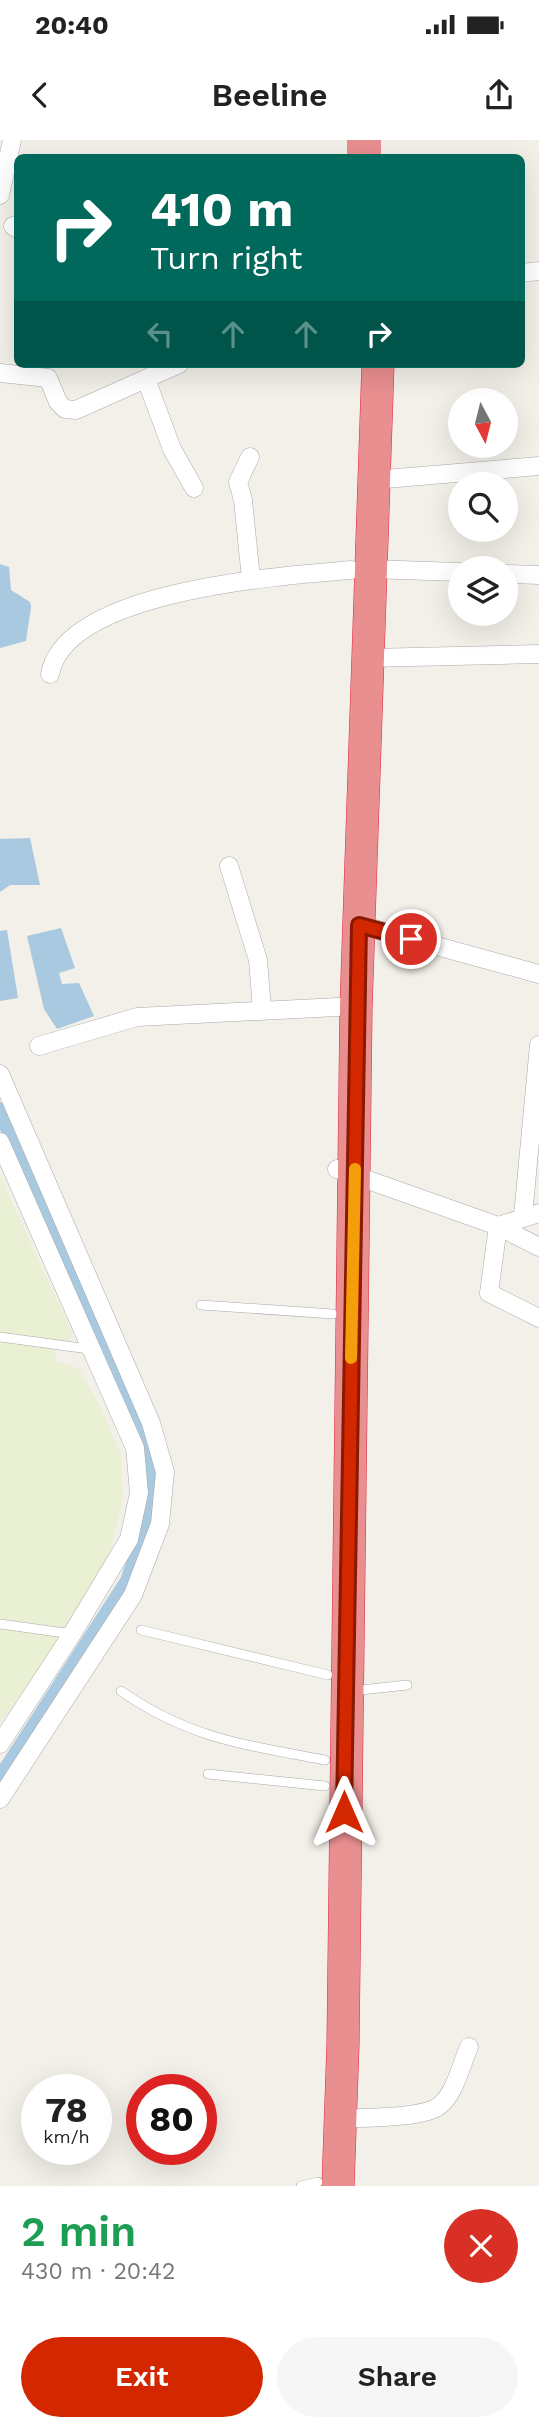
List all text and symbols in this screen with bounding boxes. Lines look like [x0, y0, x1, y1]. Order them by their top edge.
text: 20:40 [35, 10, 109, 40]
icon: back [21, 76, 59, 114]
text: Beeline [211, 76, 328, 114]
icon: share [480, 76, 518, 114]
text: 410 m [150, 180, 293, 238]
icon: right [35, 182, 126, 273]
text: Turn right [150, 239, 302, 277]
icon: left [141, 315, 179, 353]
icon: ahead [214, 315, 252, 353]
icon: ahead [287, 315, 325, 353]
icon: right [360, 315, 398, 353]
north arrow [448, 388, 518, 458]
map controls [448, 388, 518, 626]
button: search [448, 472, 518, 542]
button: layers [448, 556, 518, 626]
pin [381, 909, 441, 969]
icon: arrive [392, 920, 430, 958]
position arrow [307, 1775, 381, 1849]
speed limit sign: 80 [126, 2074, 217, 2165]
text: 78 [45, 2089, 88, 2131]
text: km/h [43, 2126, 90, 2147]
text: 2 min [21, 2207, 136, 2256]
button: close [444, 2209, 518, 2283]
text: 430 m · 20:42 [21, 2258, 175, 2285]
button: Exit [21, 2337, 263, 2417]
button: Share [277, 2337, 518, 2417]

